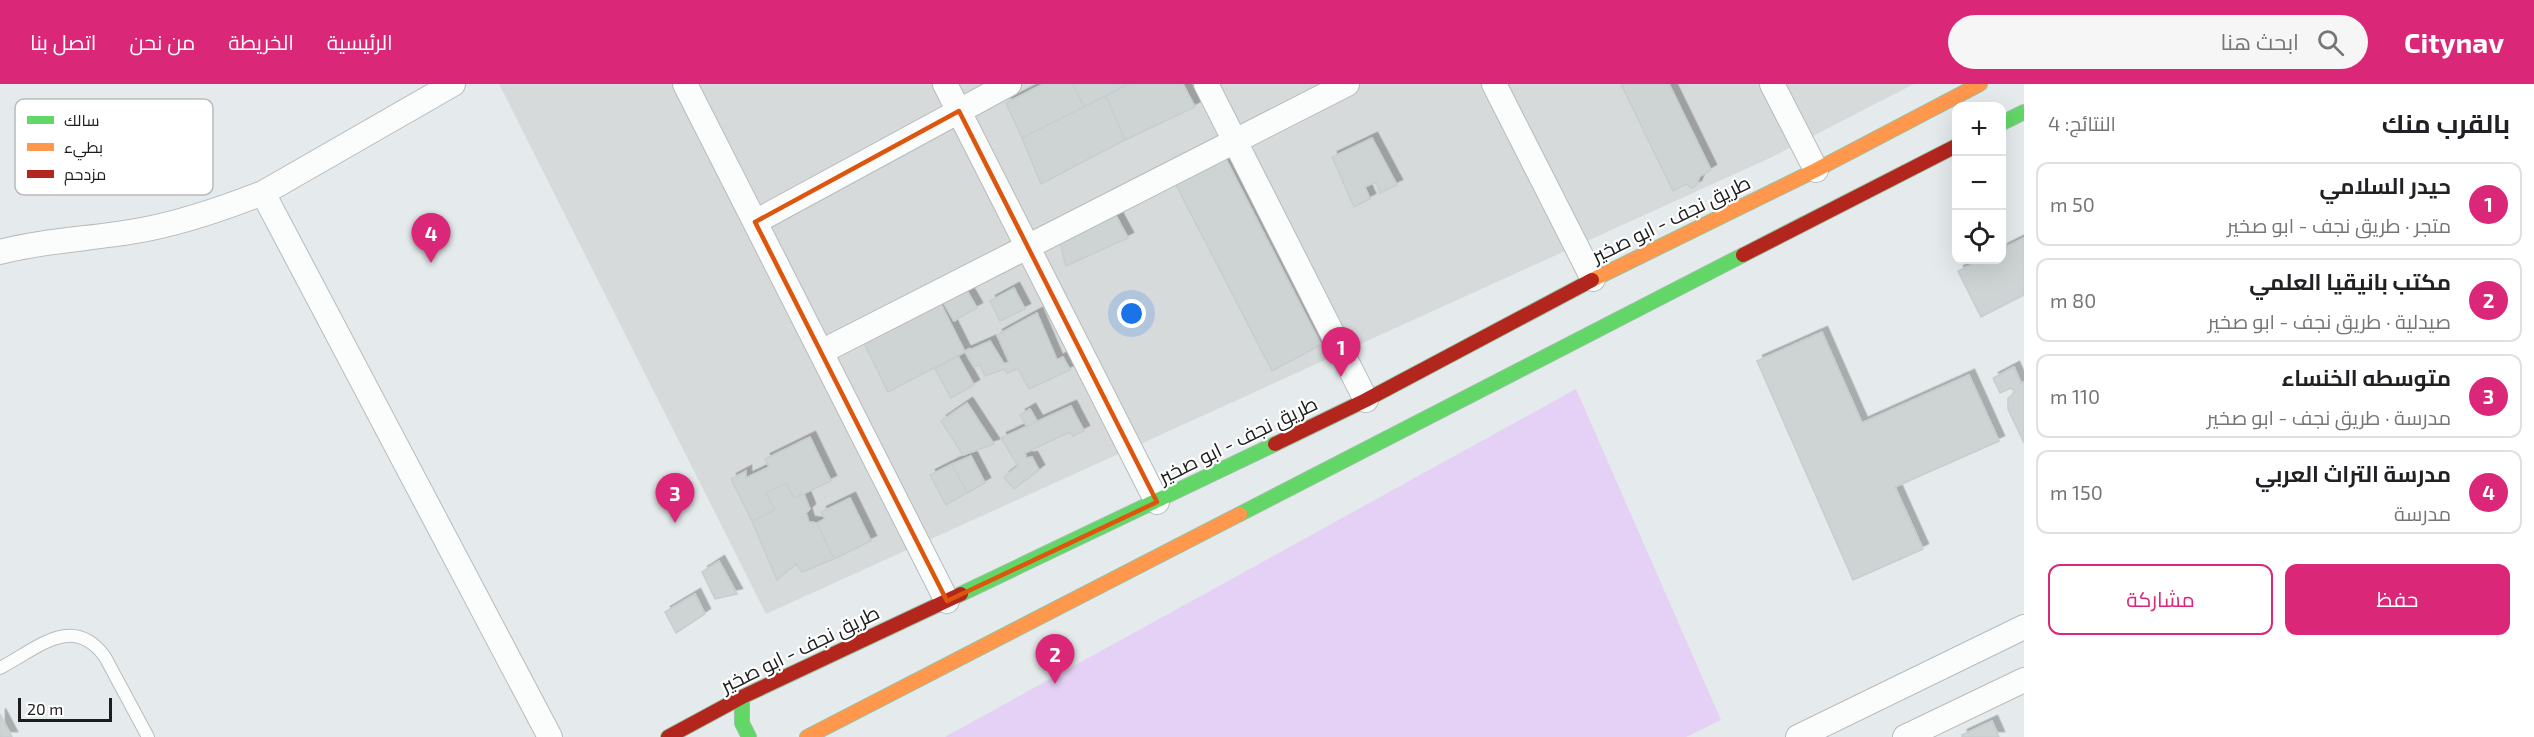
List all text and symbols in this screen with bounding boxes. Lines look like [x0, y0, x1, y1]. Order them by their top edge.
search box [1948, 15, 2368, 69]
text: Citynav [2404, 25, 2504, 59]
icon: search [2314, 26, 2347, 59]
text: ابحث هنا [2221, 28, 2299, 54]
text: اتصل بنا [30, 29, 97, 54]
text: من نحن [130, 29, 195, 54]
text: الخريطة [228, 29, 294, 54]
text: الرئيسية [327, 29, 393, 54]
legend [15, 99, 213, 195]
map controls [1952, 102, 2006, 264]
button: + [1952, 102, 2006, 156]
text: بالقرب منك [2382, 107, 2510, 138]
text: سالك [64, 110, 99, 129]
text: النتائج: 4 [2048, 111, 2116, 135]
text: بطيء [64, 137, 103, 161]
button: − [1952, 156, 2006, 210]
text: مزدحم [64, 164, 106, 186]
street label: طريق نجف - ابو صخير [1586, 169, 1755, 269]
text: حيدر السلامي [2319, 172, 2451, 198]
text: 50 m [2050, 192, 2095, 216]
text: 1 [2484, 192, 2493, 216]
button: locate [1952, 210, 2006, 264]
text: متجر · طريق نجف - ابو صخير [2227, 213, 2451, 237]
pin: 4 [412, 214, 450, 263]
text: مكتب بانيقيا العلمي [2249, 268, 2451, 294]
text: 80 m [2050, 288, 2096, 312]
text: 2 [2483, 288, 2494, 312]
your location [1117, 299, 1146, 328]
text: صيدلية · طريق نجف - ابو صخير [2208, 309, 2451, 333]
pin: 1 [1322, 328, 1360, 377]
text: متوسطه الخنساء [2282, 364, 2451, 390]
text: 110 m [2050, 384, 2100, 408]
text: 3 [2483, 384, 2494, 408]
street label: طريق نجف - ابو صخير [1153, 390, 1322, 490]
text: مدرسة · طريق نجف - ابو صخير [2207, 405, 2451, 429]
text: مدرسة التراث العربي [2255, 460, 2451, 486]
pin: 3 [656, 474, 694, 523]
text: 150 m [2050, 480, 2103, 504]
text: 4 [2482, 480, 2495, 504]
text: مدرسة [2394, 501, 2451, 525]
button: مشاركة [2048, 564, 2273, 635]
button: حفظ [2285, 564, 2510, 635]
street label: طريق نجف - ابو صخير [715, 599, 884, 699]
pin: 2 [1036, 634, 1074, 684]
scale bar [18, 695, 112, 722]
text: 20 m [27, 699, 63, 718]

